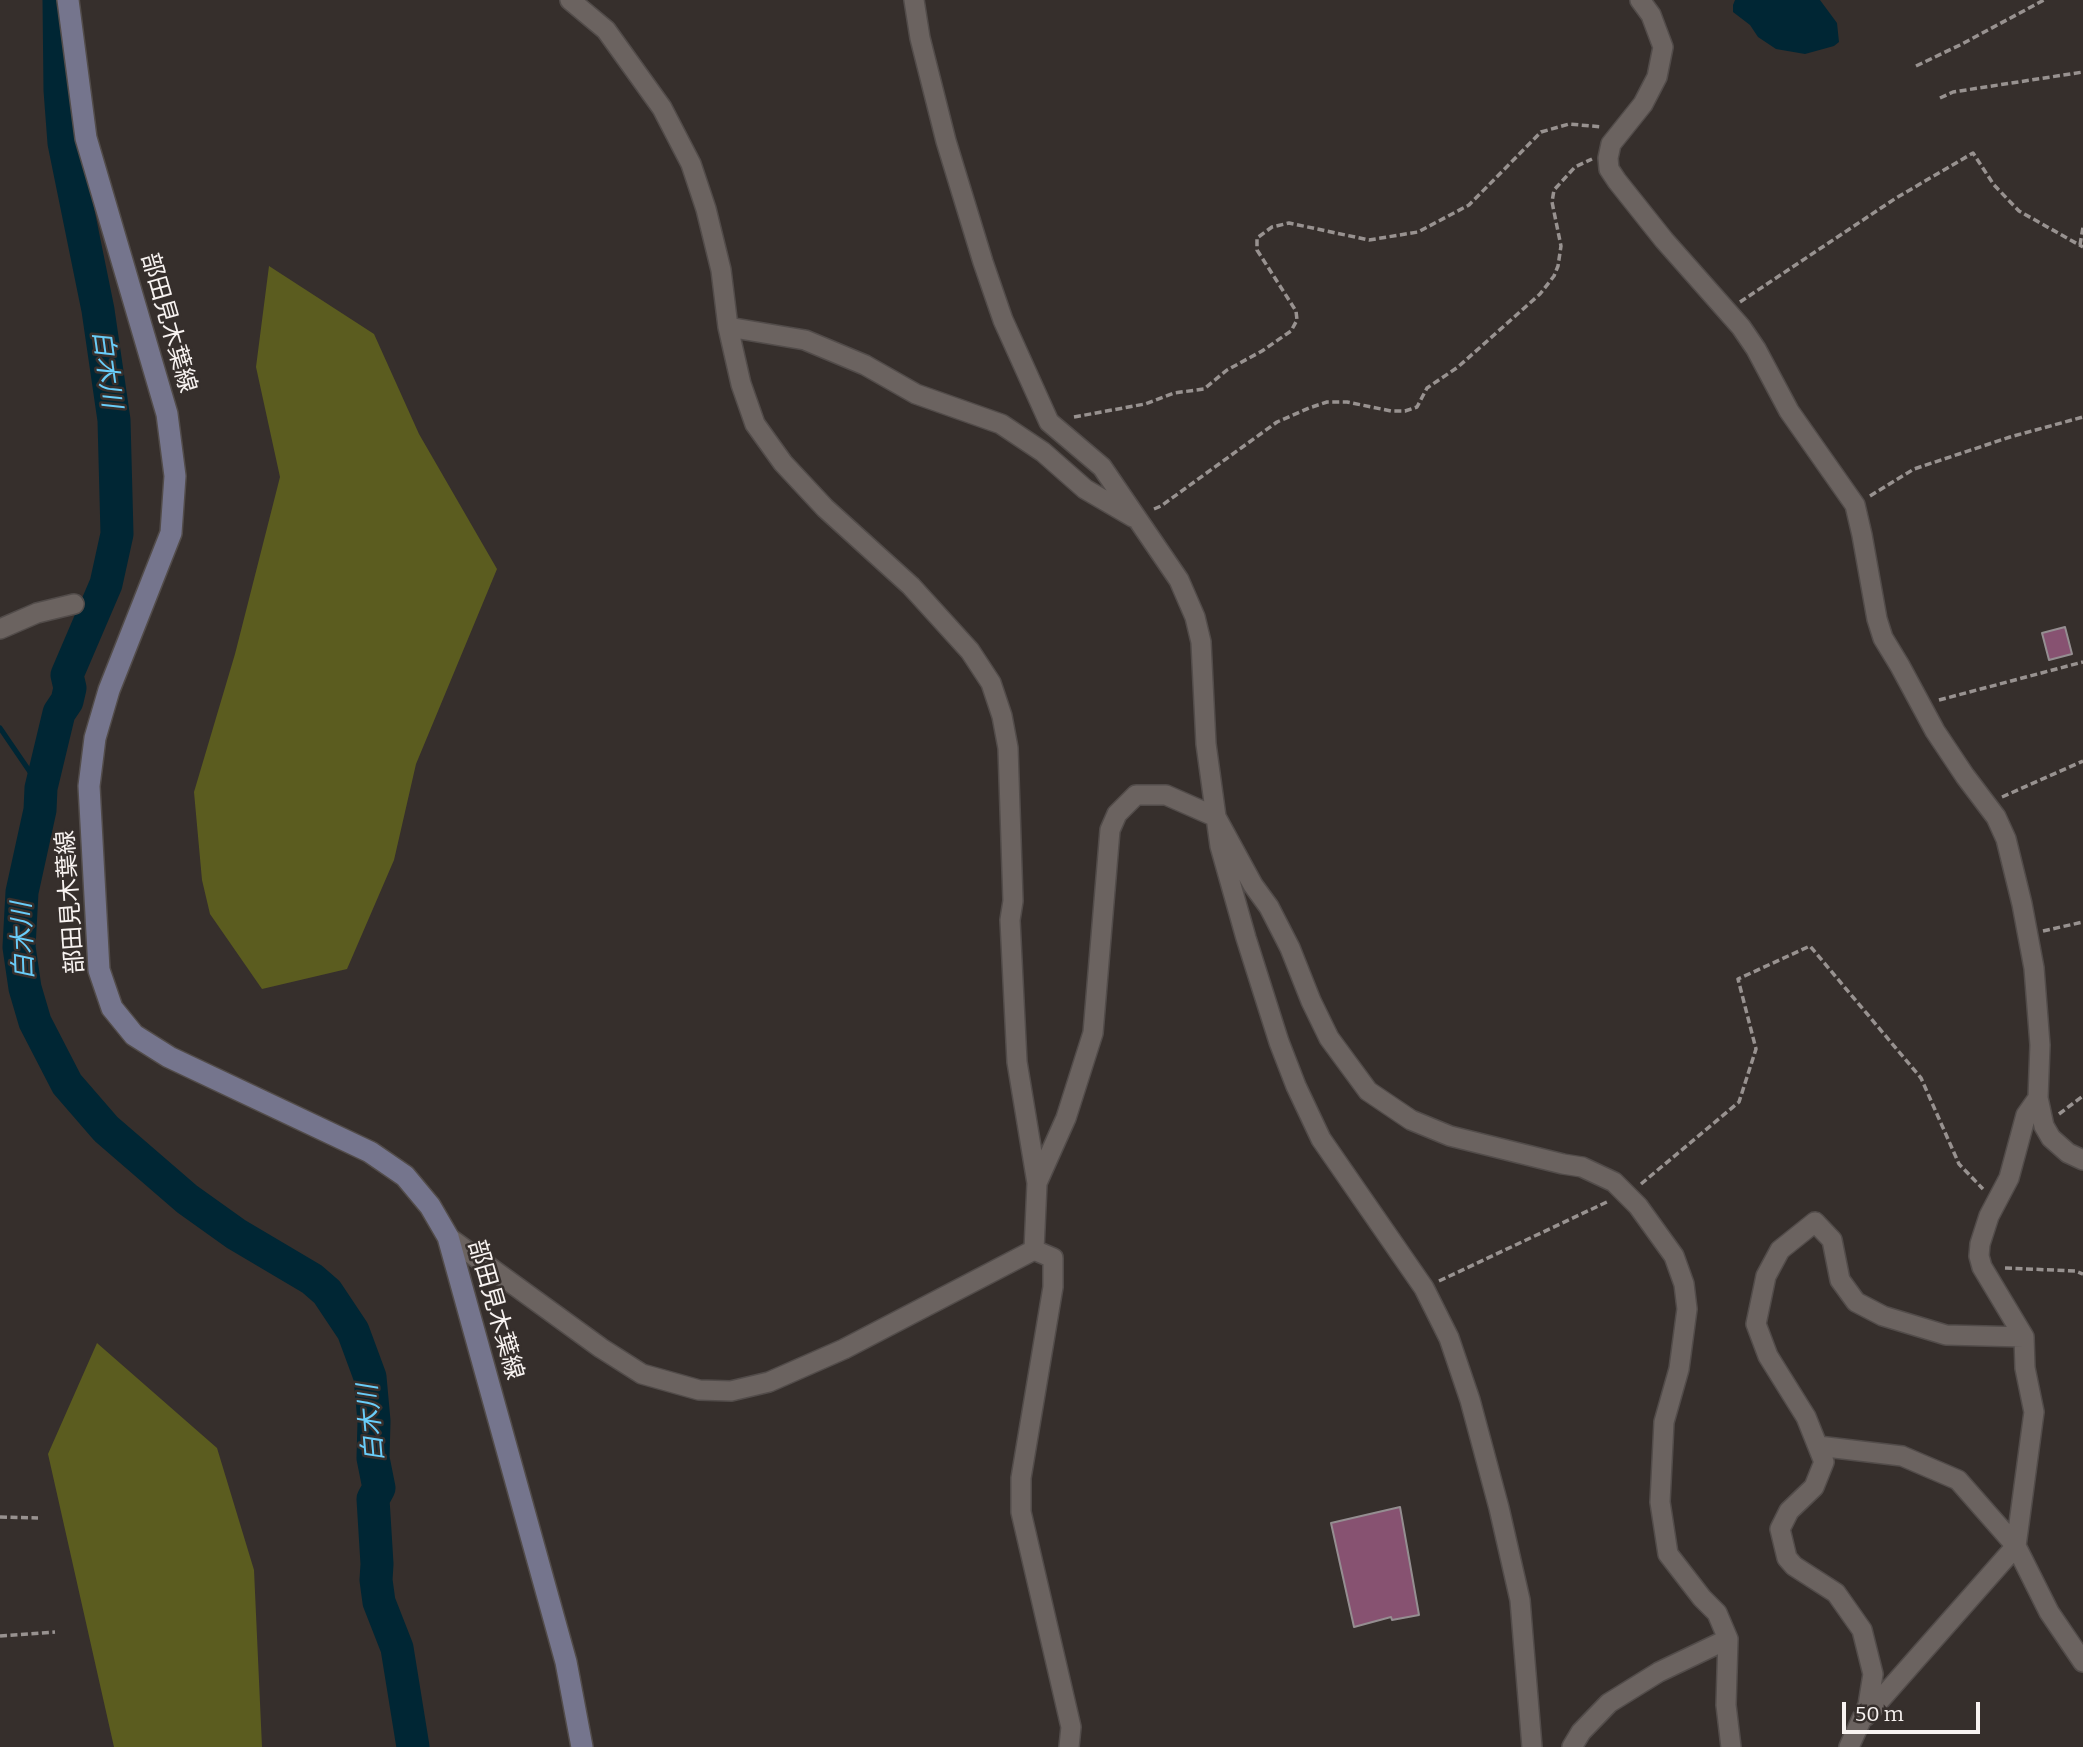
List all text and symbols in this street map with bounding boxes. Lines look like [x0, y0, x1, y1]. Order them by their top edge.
street label: 部田見木葉線 [134, 250, 202, 396]
water label: 白木川 [85, 328, 127, 410]
street label: 部田見木葉線 [52, 829, 90, 975]
water label: 白木川 [7, 901, 41, 981]
street label: 部田見木葉線 [461, 1237, 529, 1383]
water label: 白木川 [353, 1383, 391, 1463]
scale bar [1845, 1688, 1983, 1732]
text: 50 m [1855, 1701, 1904, 1727]

